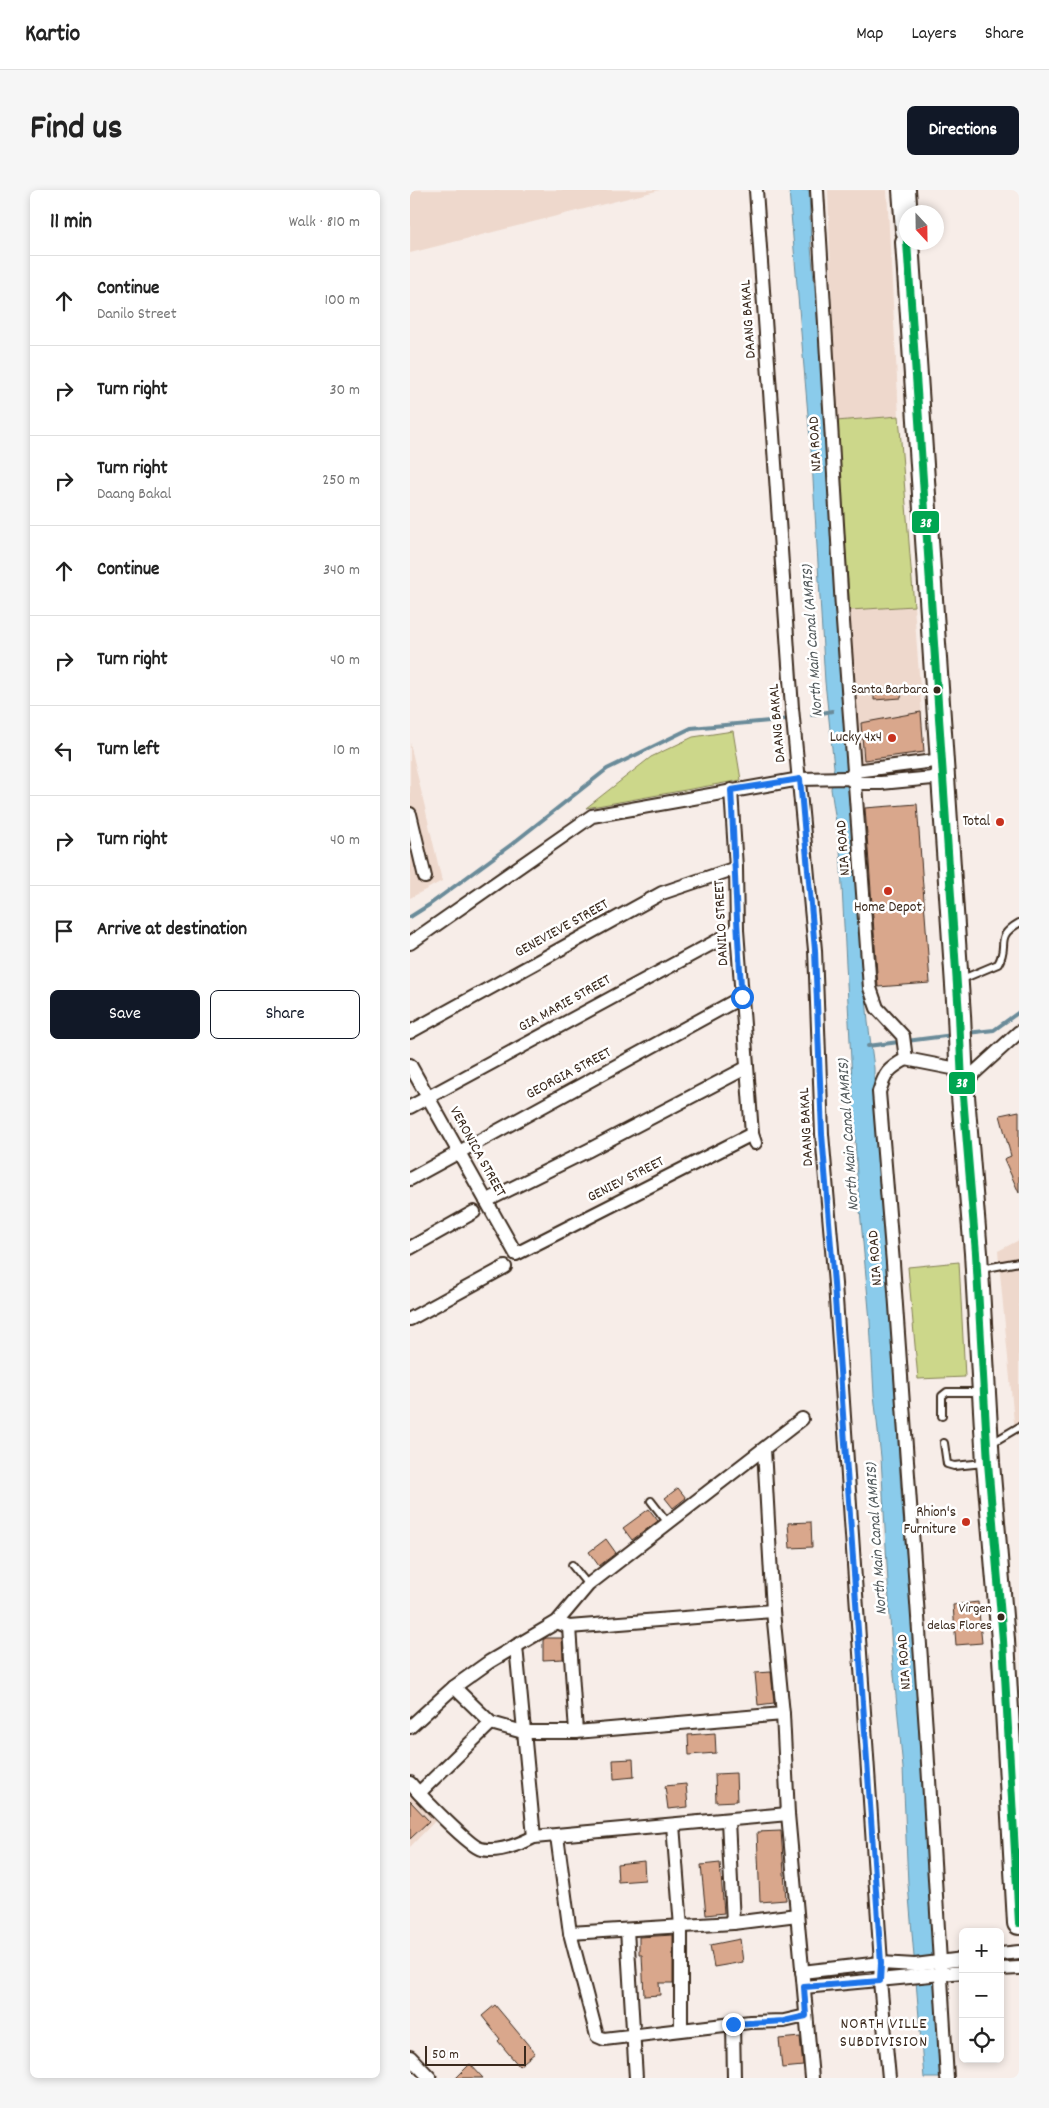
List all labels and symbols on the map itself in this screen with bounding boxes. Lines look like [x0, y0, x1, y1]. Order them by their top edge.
north arrow [899, 205, 944, 250]
street label: DAANG BAKAL [735, 279, 763, 359]
street label: NIA ROAD [804, 415, 828, 472]
line badge: 38 [911, 510, 940, 534]
text: 38 [920, 514, 932, 534]
water label: North Main Canal (AMRIS) [796, 563, 830, 718]
place label: Santa Barbara [851, 680, 928, 700]
street label: DAANG BAKAL [764, 683, 792, 763]
marker: Santa Barbara [932, 685, 942, 695]
place label: Lucky 4x4 [830, 727, 882, 749]
marker: Lucky 4x4 [886, 732, 898, 744]
place label: Total [963, 811, 990, 833]
marker: Total [994, 816, 1006, 828]
street label: NIA ROAD [831, 819, 857, 876]
street label: DANILO STREET [709, 880, 735, 966]
marker: Home Depot [882, 885, 894, 897]
street label: GENEVIEVE STREET [511, 894, 613, 964]
place label: Home Depot [854, 897, 923, 919]
street label: GIA MARIE STREET [515, 970, 615, 1038]
route start [731, 986, 754, 1009]
street label: GEORGIA STREET [522, 1042, 616, 1106]
water label: North Main Canal (AMRIS) [832, 1057, 866, 1212]
line badge: 38 [948, 1071, 976, 1095]
text: 38 [956, 1074, 968, 1094]
street label: DAANG BAKAL [794, 1087, 820, 1167]
street label: VERONICA STREET [443, 1103, 511, 1201]
street label: GENIEV STREET [584, 1151, 668, 1209]
street label: NIA ROAD [863, 1229, 889, 1286]
water label: North Main Canal (AMRIS) [860, 1461, 894, 1616]
place label: Rhion's Furniture [903, 1502, 956, 1541]
marker: Rhion's Furniture [960, 1516, 972, 1528]
place label: Virgen delas Flores [927, 1599, 992, 1636]
marker: Virgen delas Flores [996, 1612, 1006, 1622]
street label: NIA ROAD [892, 1633, 918, 1690]
route end [722, 2013, 745, 2036]
district label: NORTH VILLE SUBDIVISION [840, 2013, 928, 2054]
scale bar [425, 2043, 526, 2066]

